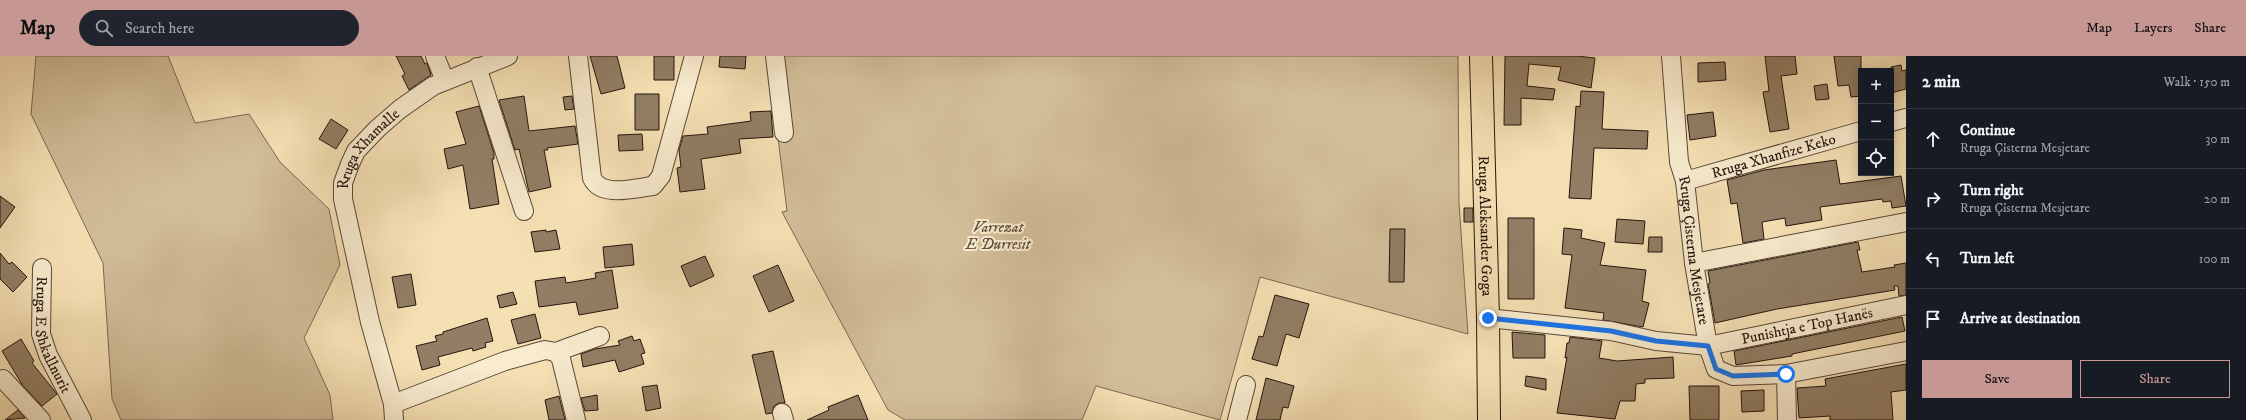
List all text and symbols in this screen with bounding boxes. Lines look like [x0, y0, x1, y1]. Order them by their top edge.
search box [79, 10, 359, 46]
text: Map [20, 17, 55, 40]
icon: search [93, 17, 115, 39]
text: Search here [125, 19, 194, 38]
text: Map [2086, 19, 2112, 37]
text: Layers [2134, 19, 2172, 37]
text: Share [2194, 19, 2226, 37]
map controls [1858, 68, 1894, 176]
button: + [1858, 68, 1894, 104]
text: 2 min [1922, 71, 1960, 93]
text: Walk · 150 m [2164, 74, 2230, 90]
button: − [1858, 104, 1894, 140]
street label: Rruga Xhamalle [334, 105, 404, 189]
text: Continue [1960, 121, 2015, 140]
icon: ahead [1922, 128, 1944, 150]
street label: Rruga Xhanfize Keko [1709, 130, 1838, 183]
text: 30 m [2206, 131, 2230, 147]
button: locate [1858, 140, 1894, 176]
text: Rruga Çisterna Mesjetare [1960, 140, 2090, 156]
street label: Rruga Aleksander Goga [1474, 155, 1496, 297]
street label: Rruga Çisterna Mesjetare [1674, 173, 1713, 326]
text: Turn right [1960, 181, 2023, 200]
icon: right [1922, 188, 1944, 210]
text: 20 m [2204, 191, 2230, 207]
text: Rruga Çisterna Mesjetare [1960, 200, 2090, 216]
park label: Varrezat E Durresit [965, 218, 1032, 254]
icon: left [1922, 248, 1944, 270]
text: Turn left [1960, 249, 2014, 268]
text: 100 m [2199, 251, 2230, 267]
street label: Rruga E Shkallnurit [31, 276, 75, 397]
street label: Punishtja e Top Hanës [1740, 303, 1874, 349]
icon: arrive [1922, 308, 1944, 330]
route end [1479, 309, 1497, 327]
text: Arrive at destination [1960, 309, 2080, 328]
button: Save [1922, 360, 2072, 398]
button: Share [2080, 360, 2230, 398]
route start [1777, 365, 1795, 383]

